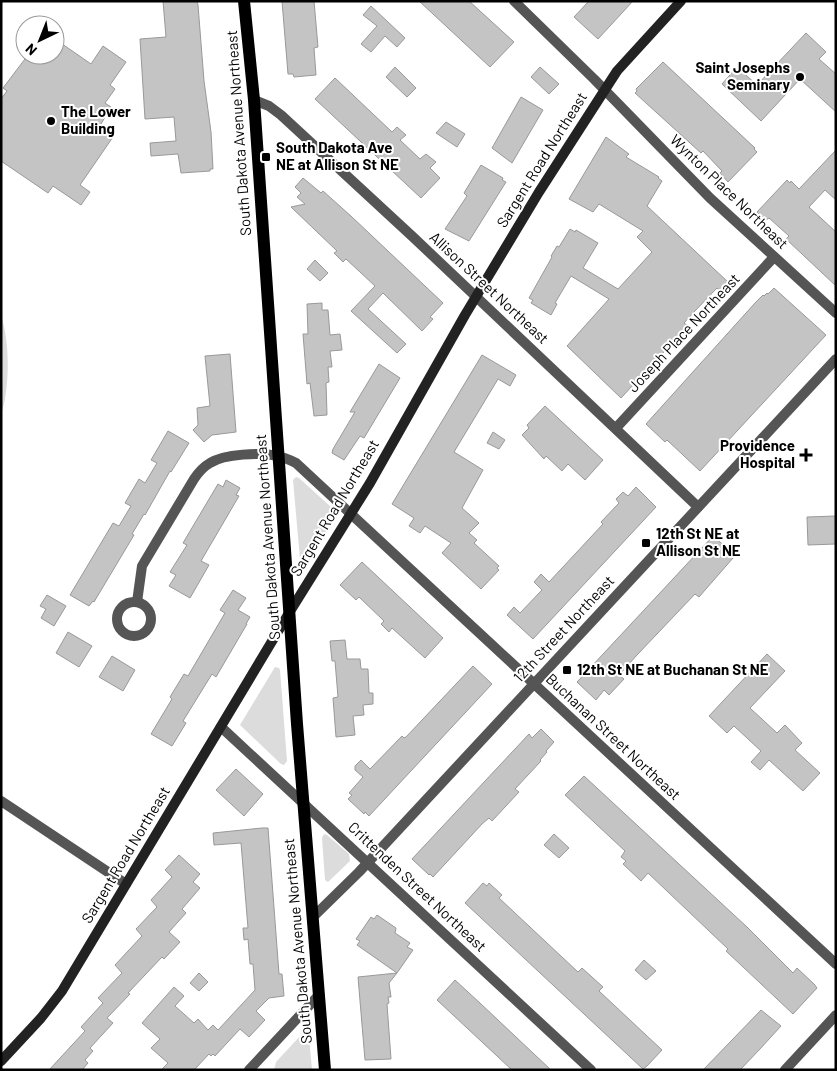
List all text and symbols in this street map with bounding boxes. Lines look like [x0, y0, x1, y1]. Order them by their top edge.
north arrow [15, 15, 65, 65]
street label: South Dakota Avenue Northeast [222, 30, 254, 237]
text: N [22, 40, 40, 59]
place label: Saint Josephs Seminary [695, 58, 790, 93]
marker: Saint Josephs Seminary [794, 71, 806, 83]
street label: Sargent Road Northeast [492, 89, 590, 230]
place label: The Lower Building [61, 102, 131, 137]
marker: The Lower Building [45, 115, 57, 127]
street label: Wynton Place Northeast [667, 130, 792, 252]
place label: South Dakota Ave NE at Allison St NE [276, 138, 399, 173]
marker: South Dakota Ave NE at Allison St NE [260, 151, 272, 163]
street label: Allison Street Northeast [427, 228, 553, 347]
street label: Joseph Place Northeast [624, 269, 743, 395]
street label: South Dakota Avenue Northeast [251, 434, 283, 641]
street label: Sargent Road Northeast [286, 436, 382, 579]
place label: Providence Hospital [720, 436, 795, 471]
marker: Providence Hospital [799, 448, 813, 462]
place label: 12th St NE at Allison St NE [656, 524, 741, 559]
marker: 12th St NE at Allison St NE [640, 537, 652, 549]
street label: 12th Street Northeast [509, 571, 617, 685]
place label: 12th St NE at Buchanan St NE [577, 660, 769, 678]
marker: 12th St NE at Buchanan St NE [561, 664, 573, 676]
street label: Buchanan Street Northeast [543, 669, 685, 803]
street label: Sargent Road Northeast [77, 783, 173, 926]
street label: Crittenden Street Northeast [345, 818, 490, 955]
street label: South Dakota Avenue Northeast [279, 838, 315, 1045]

